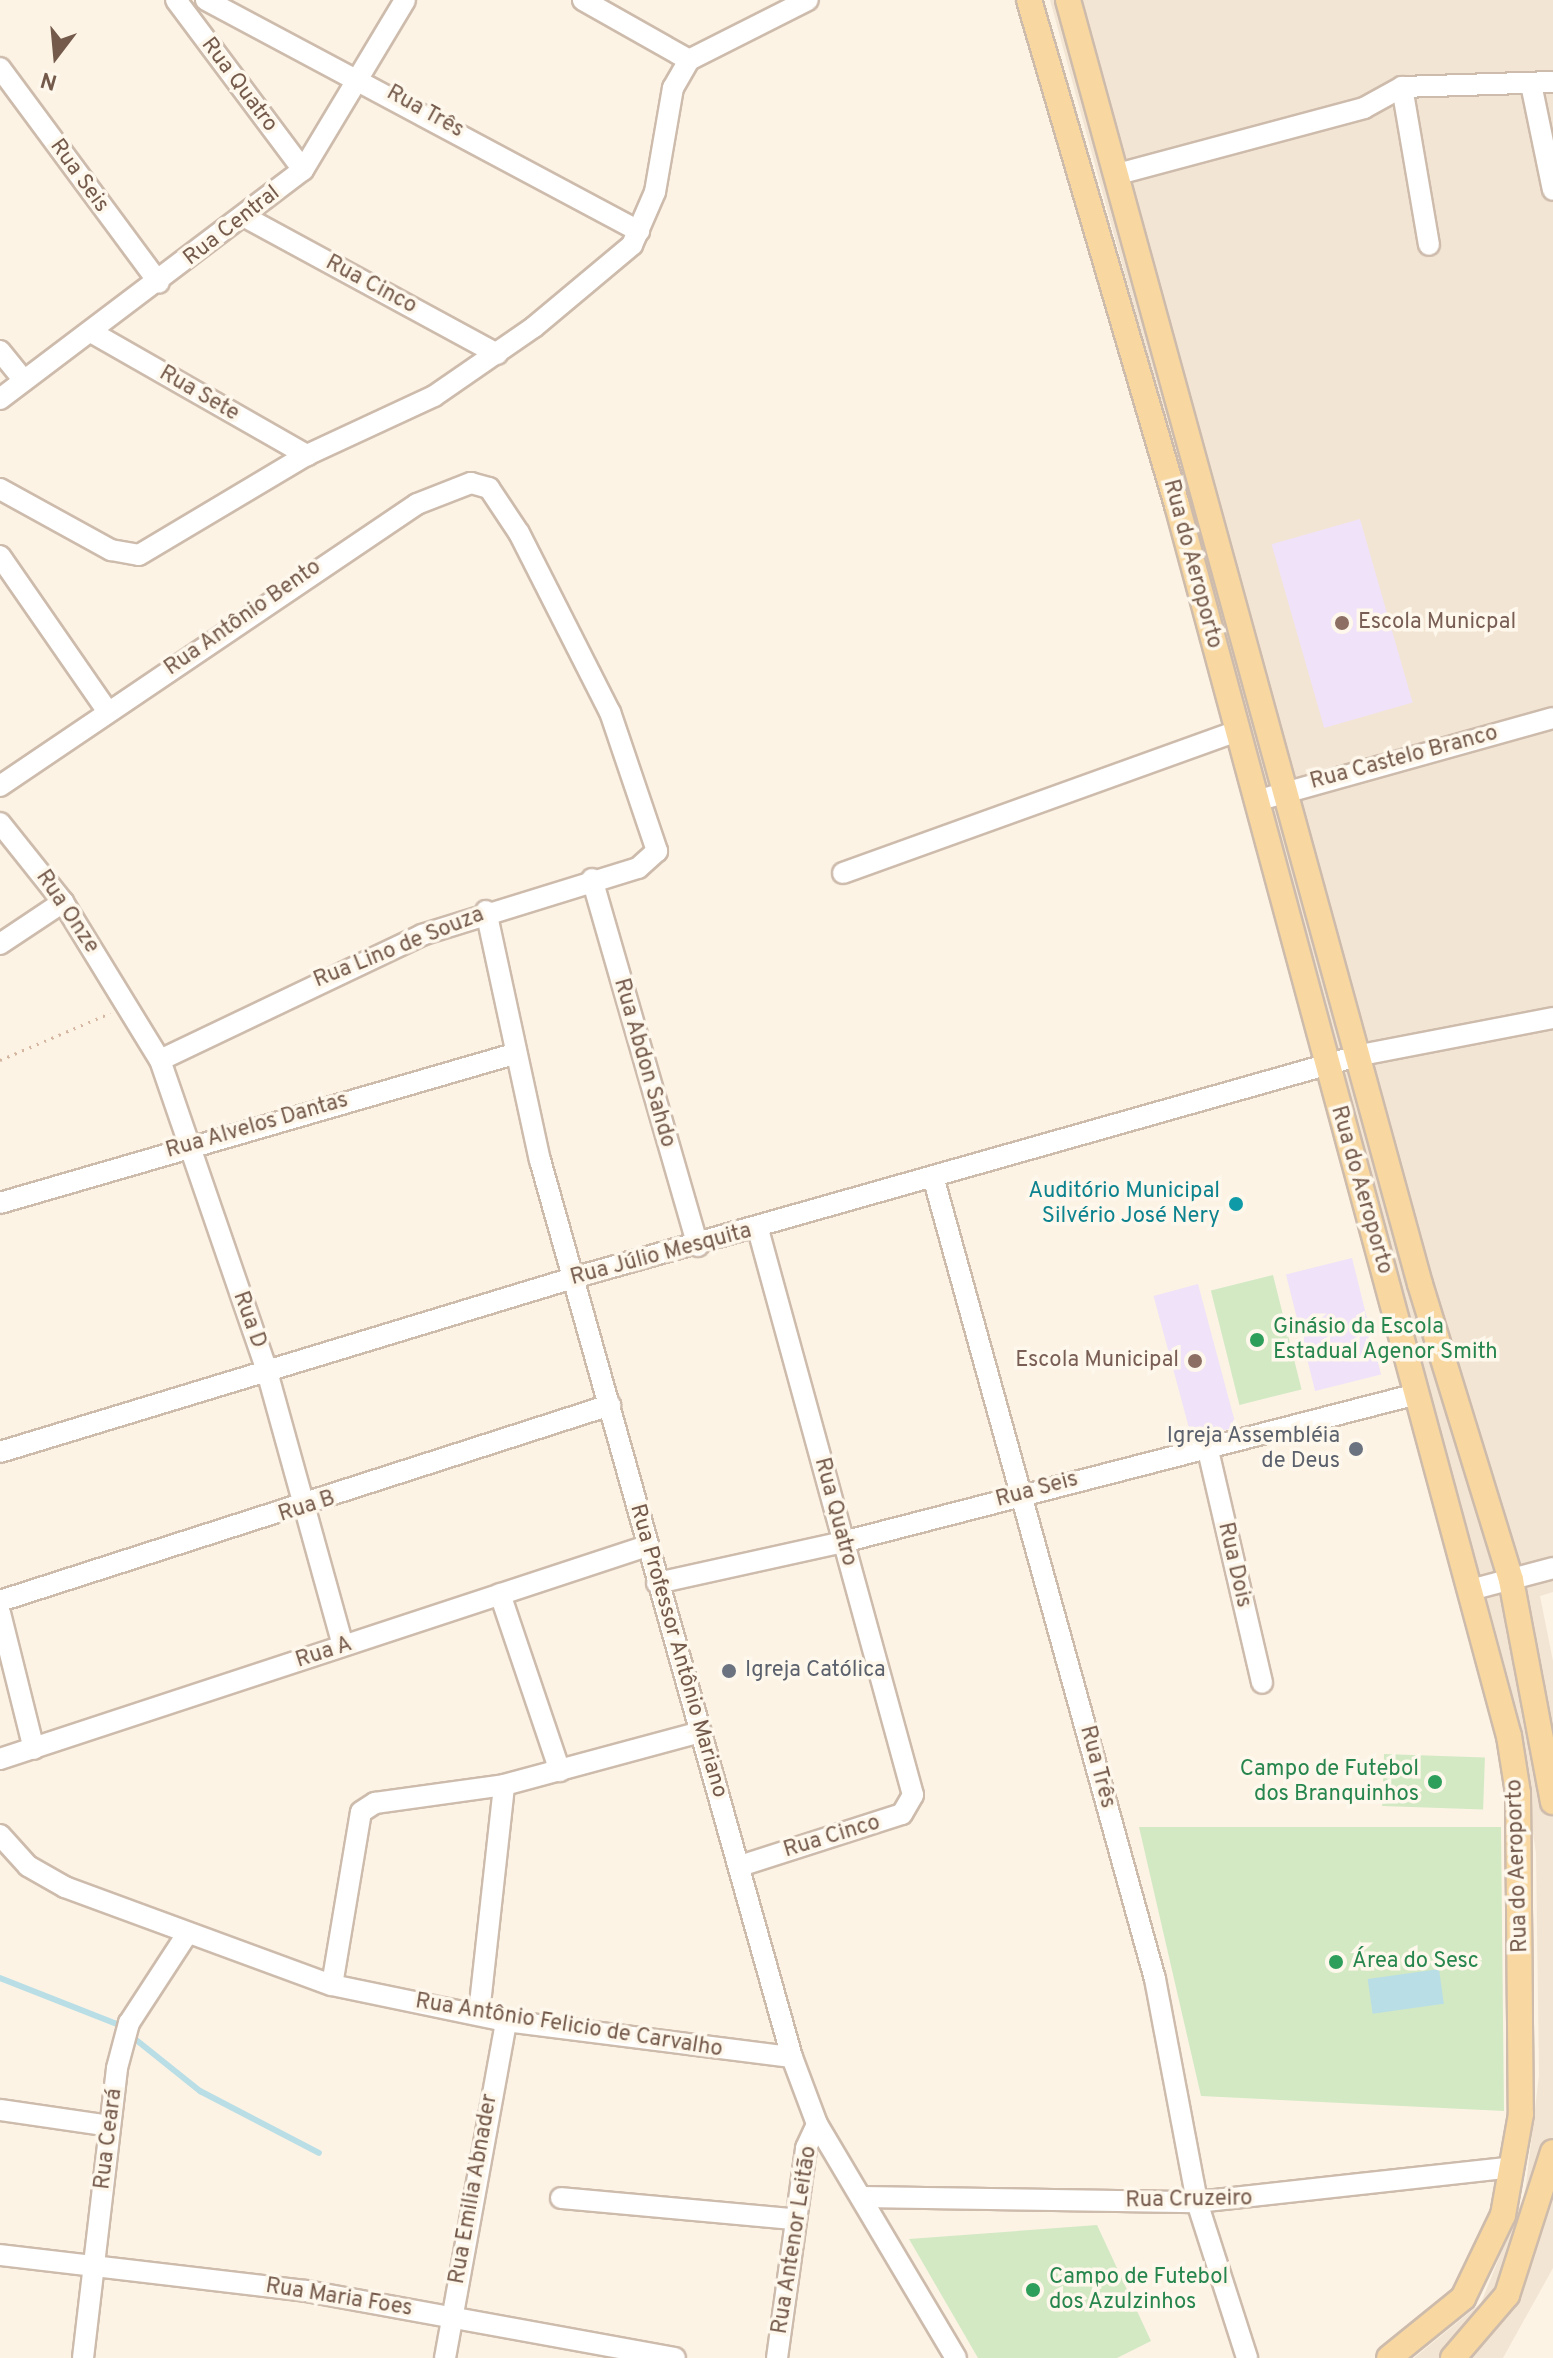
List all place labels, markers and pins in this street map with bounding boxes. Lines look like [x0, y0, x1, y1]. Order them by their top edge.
place label: Escola Municpal [1358, 610, 1516, 636]
marker: Escola Municpal [1333, 614, 1351, 632]
place label: Auditório Municipal Silvério José Nery [1028, 1178, 1220, 1230]
marker: Auditório Municipal Silvério José Nery [1227, 1195, 1245, 1213]
place label: Ginásio da Escola Estadual Agenor Smith [1273, 1314, 1499, 1366]
marker: Ginásio da Escola Estadual Agenor Smith [1248, 1331, 1266, 1349]
place label: Escola Municipal [1015, 1348, 1179, 1374]
marker: Escola Municipal [1186, 1352, 1204, 1370]
place label: Igreja Assembléia de Deus [1166, 1423, 1340, 1474]
marker: Igreja Assembléia de Deus [1347, 1440, 1365, 1458]
place label: Igreja Católica [745, 1658, 886, 1684]
marker: Igreja Católica [720, 1662, 738, 1680]
place label: Campo de Futebol dos Branquinhos [1240, 1756, 1419, 1808]
marker: Campo de Futebol dos Branquinhos [1426, 1773, 1444, 1791]
place label: Área do Sesc [1352, 1949, 1479, 1975]
marker: Área do Sesc [1327, 1953, 1345, 1971]
place label: Campo de Futebol dos Azulzinhos [1049, 2264, 1228, 2316]
marker: Campo de Futebol dos Azulzinhos [1024, 2281, 1042, 2299]

